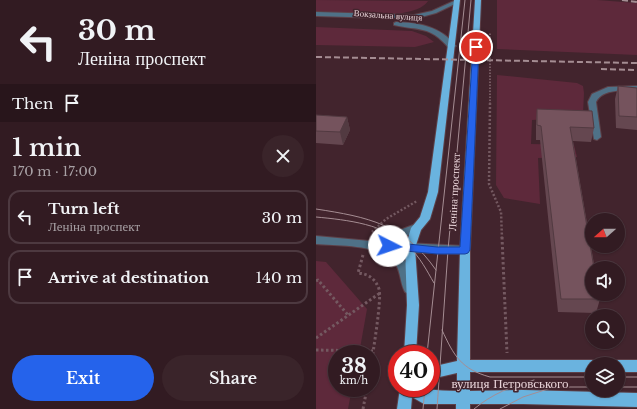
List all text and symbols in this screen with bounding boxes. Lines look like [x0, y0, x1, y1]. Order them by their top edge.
street label: Вокзальна вулиця [353, 7, 423, 23]
text: 30 m [78, 13, 155, 48]
icon: left [12, 16, 64, 68]
pin [459, 30, 493, 64]
icon: arrive [465, 36, 487, 58]
text: Леніна проспект [78, 48, 206, 70]
icon: arrive [61, 92, 83, 114]
text: Then [12, 94, 53, 113]
text: 1 min [12, 133, 81, 162]
button: close [262, 135, 304, 177]
street label: Леніна проспект [445, 153, 463, 231]
text: 170 m · 17:00 [12, 163, 97, 180]
text: Turn left [48, 199, 119, 218]
icon: left [14, 206, 36, 228]
text: 30 m [262, 208, 302, 227]
north arrow [585, 213, 625, 253]
map controls [585, 213, 625, 397]
text: Леніна проспект [48, 218, 140, 235]
position arrow [368, 225, 410, 267]
button: sound [585, 261, 625, 301]
icon: arrive [14, 266, 36, 288]
text: Arrive at destination [48, 268, 209, 287]
text: 140 m [255, 268, 302, 287]
button: search [585, 309, 625, 349]
speed limit sign: 40 [388, 345, 440, 397]
text: 38 [341, 354, 367, 378]
button: Exit [12, 355, 154, 401]
button: Share [162, 355, 304, 401]
button: layers [585, 357, 625, 397]
text: km/h [340, 374, 368, 387]
street label: вулиця Петровського [451, 375, 569, 392]

